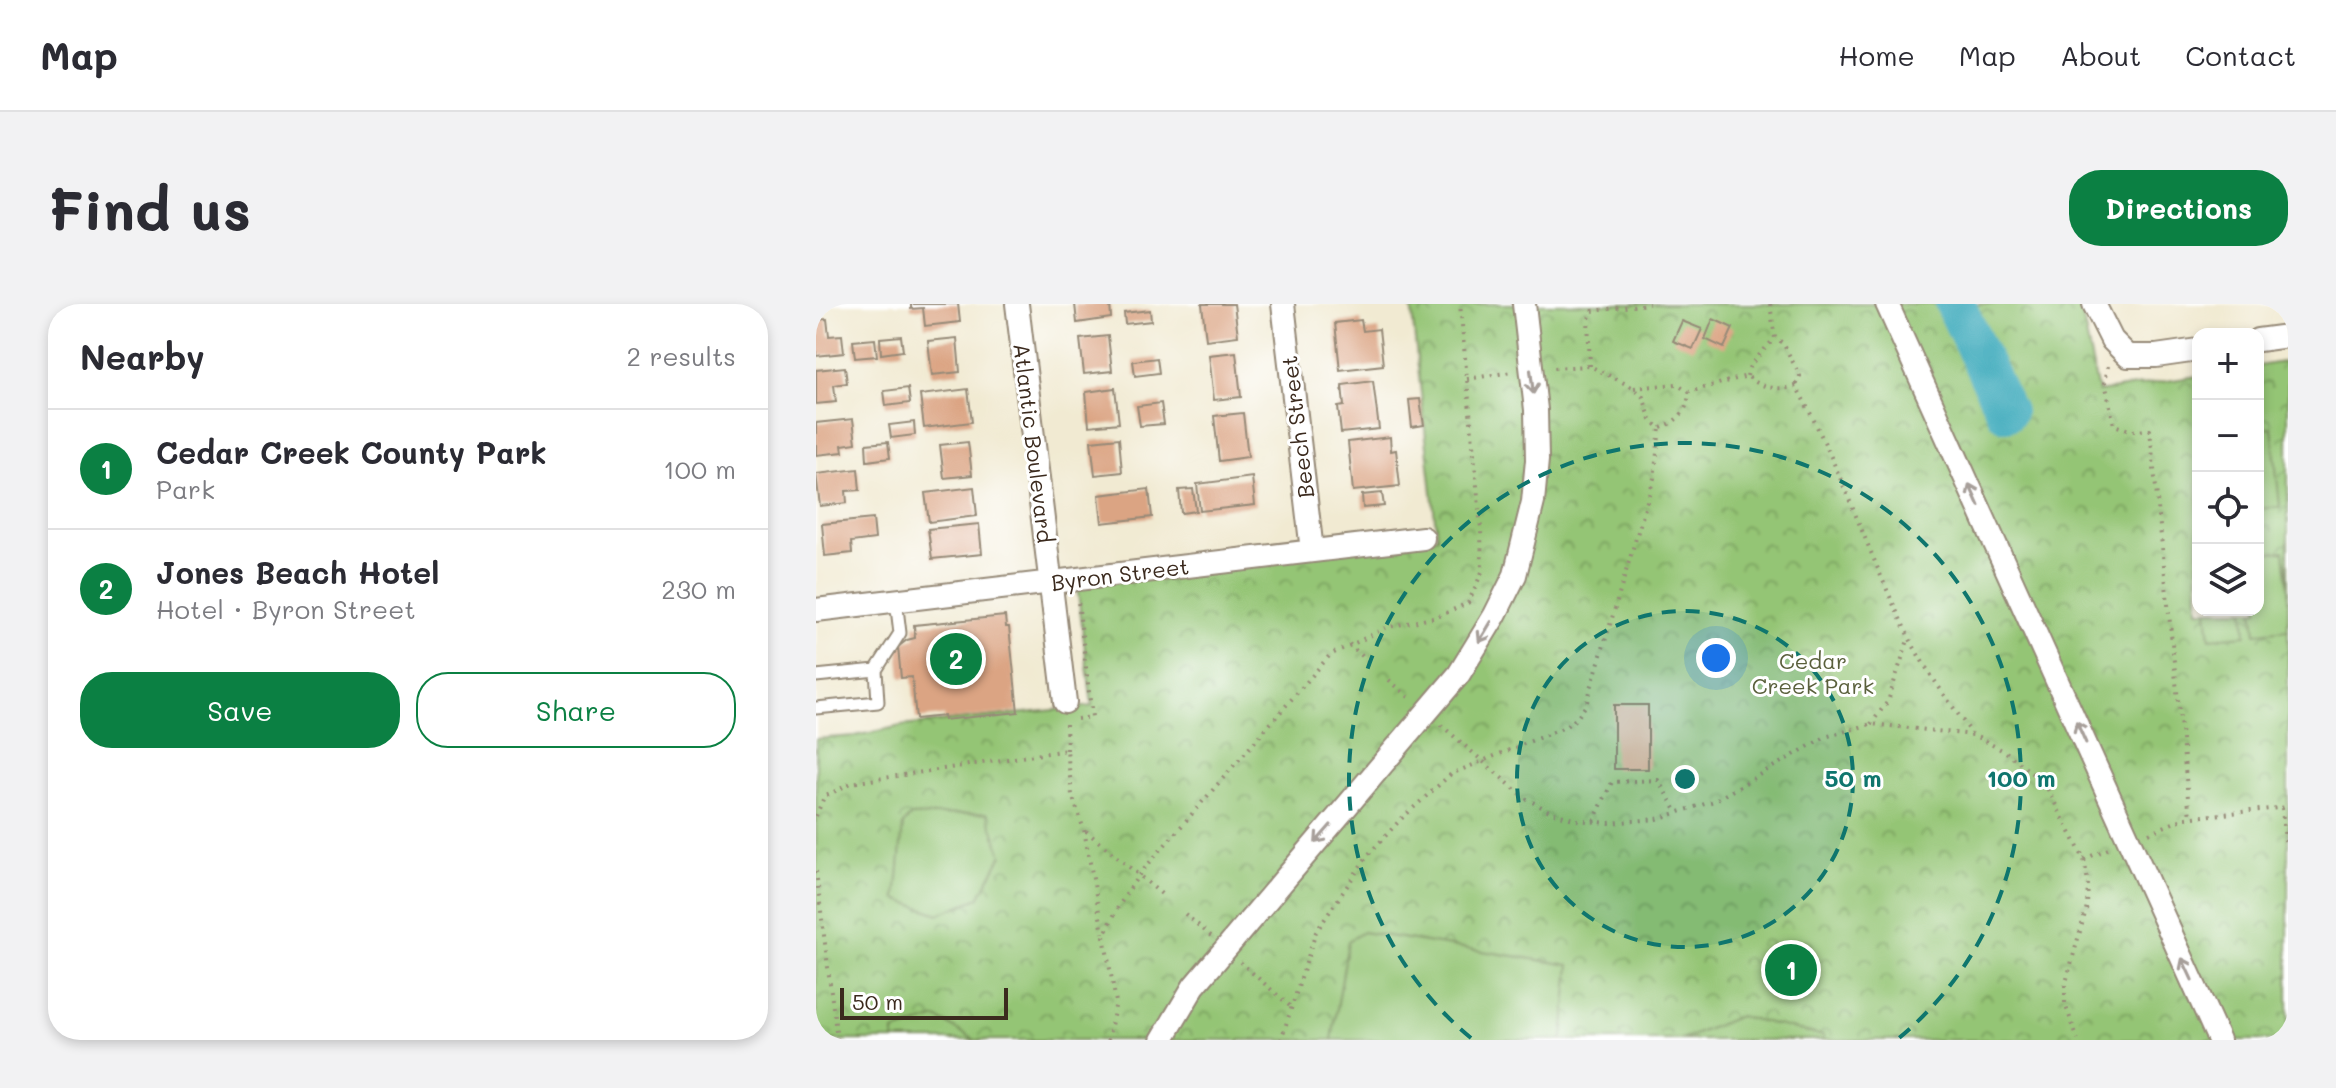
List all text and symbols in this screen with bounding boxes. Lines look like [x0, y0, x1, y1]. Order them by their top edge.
text: Map [40, 30, 118, 80]
text: Home [1839, 37, 1915, 73]
text: Map [1959, 37, 2016, 73]
text: About [2060, 37, 2141, 73]
text: Contact [2185, 37, 2296, 73]
button: Directions [2069, 170, 2288, 246]
text: Find us [48, 172, 251, 245]
map controls [2192, 328, 2264, 616]
button: + [2192, 328, 2264, 400]
text: Nearby [80, 334, 205, 379]
text: 2 results [627, 339, 736, 373]
street label: Atlantic Boulevard [1007, 342, 1061, 545]
street label: Beech Street [1274, 354, 1320, 500]
one-way arrow [1525, 368, 1540, 394]
button: − [2192, 400, 2264, 472]
text: Cedar Creek County Park [156, 432, 547, 472]
text: 1 [100, 452, 112, 486]
text: 100 m [663, 452, 736, 486]
text: Park [156, 472, 215, 506]
button: locate [2192, 472, 2264, 544]
one-way arrow [1966, 483, 1981, 507]
button: layers [2192, 544, 2264, 616]
street label: Byron Street [1049, 551, 1191, 597]
text: Jones Beach Hotel [156, 552, 439, 592]
text: 2 [99, 572, 113, 606]
text: 230 m [661, 572, 736, 606]
text: Hotel · Byron Street [156, 592, 416, 626]
one-way arrow [1477, 620, 1493, 643]
pin: 2 [930, 629, 982, 689]
your location [1696, 638, 1736, 678]
park label: Cedar Creek Park [1752, 646, 1874, 700]
button: Save [80, 672, 400, 748]
button: Share [416, 672, 736, 748]
one-way arrow [2073, 720, 2088, 744]
text: 50 m [1824, 762, 1882, 793]
text: 100 m [1986, 762, 2056, 793]
centre of rings [1671, 765, 1699, 793]
one-way arrow [1314, 824, 1332, 844]
pin: 1 [1765, 940, 1817, 1000]
one-way arrow [2179, 957, 2194, 981]
scale bar [840, 984, 1008, 1020]
text: 50 m [852, 987, 903, 1016]

